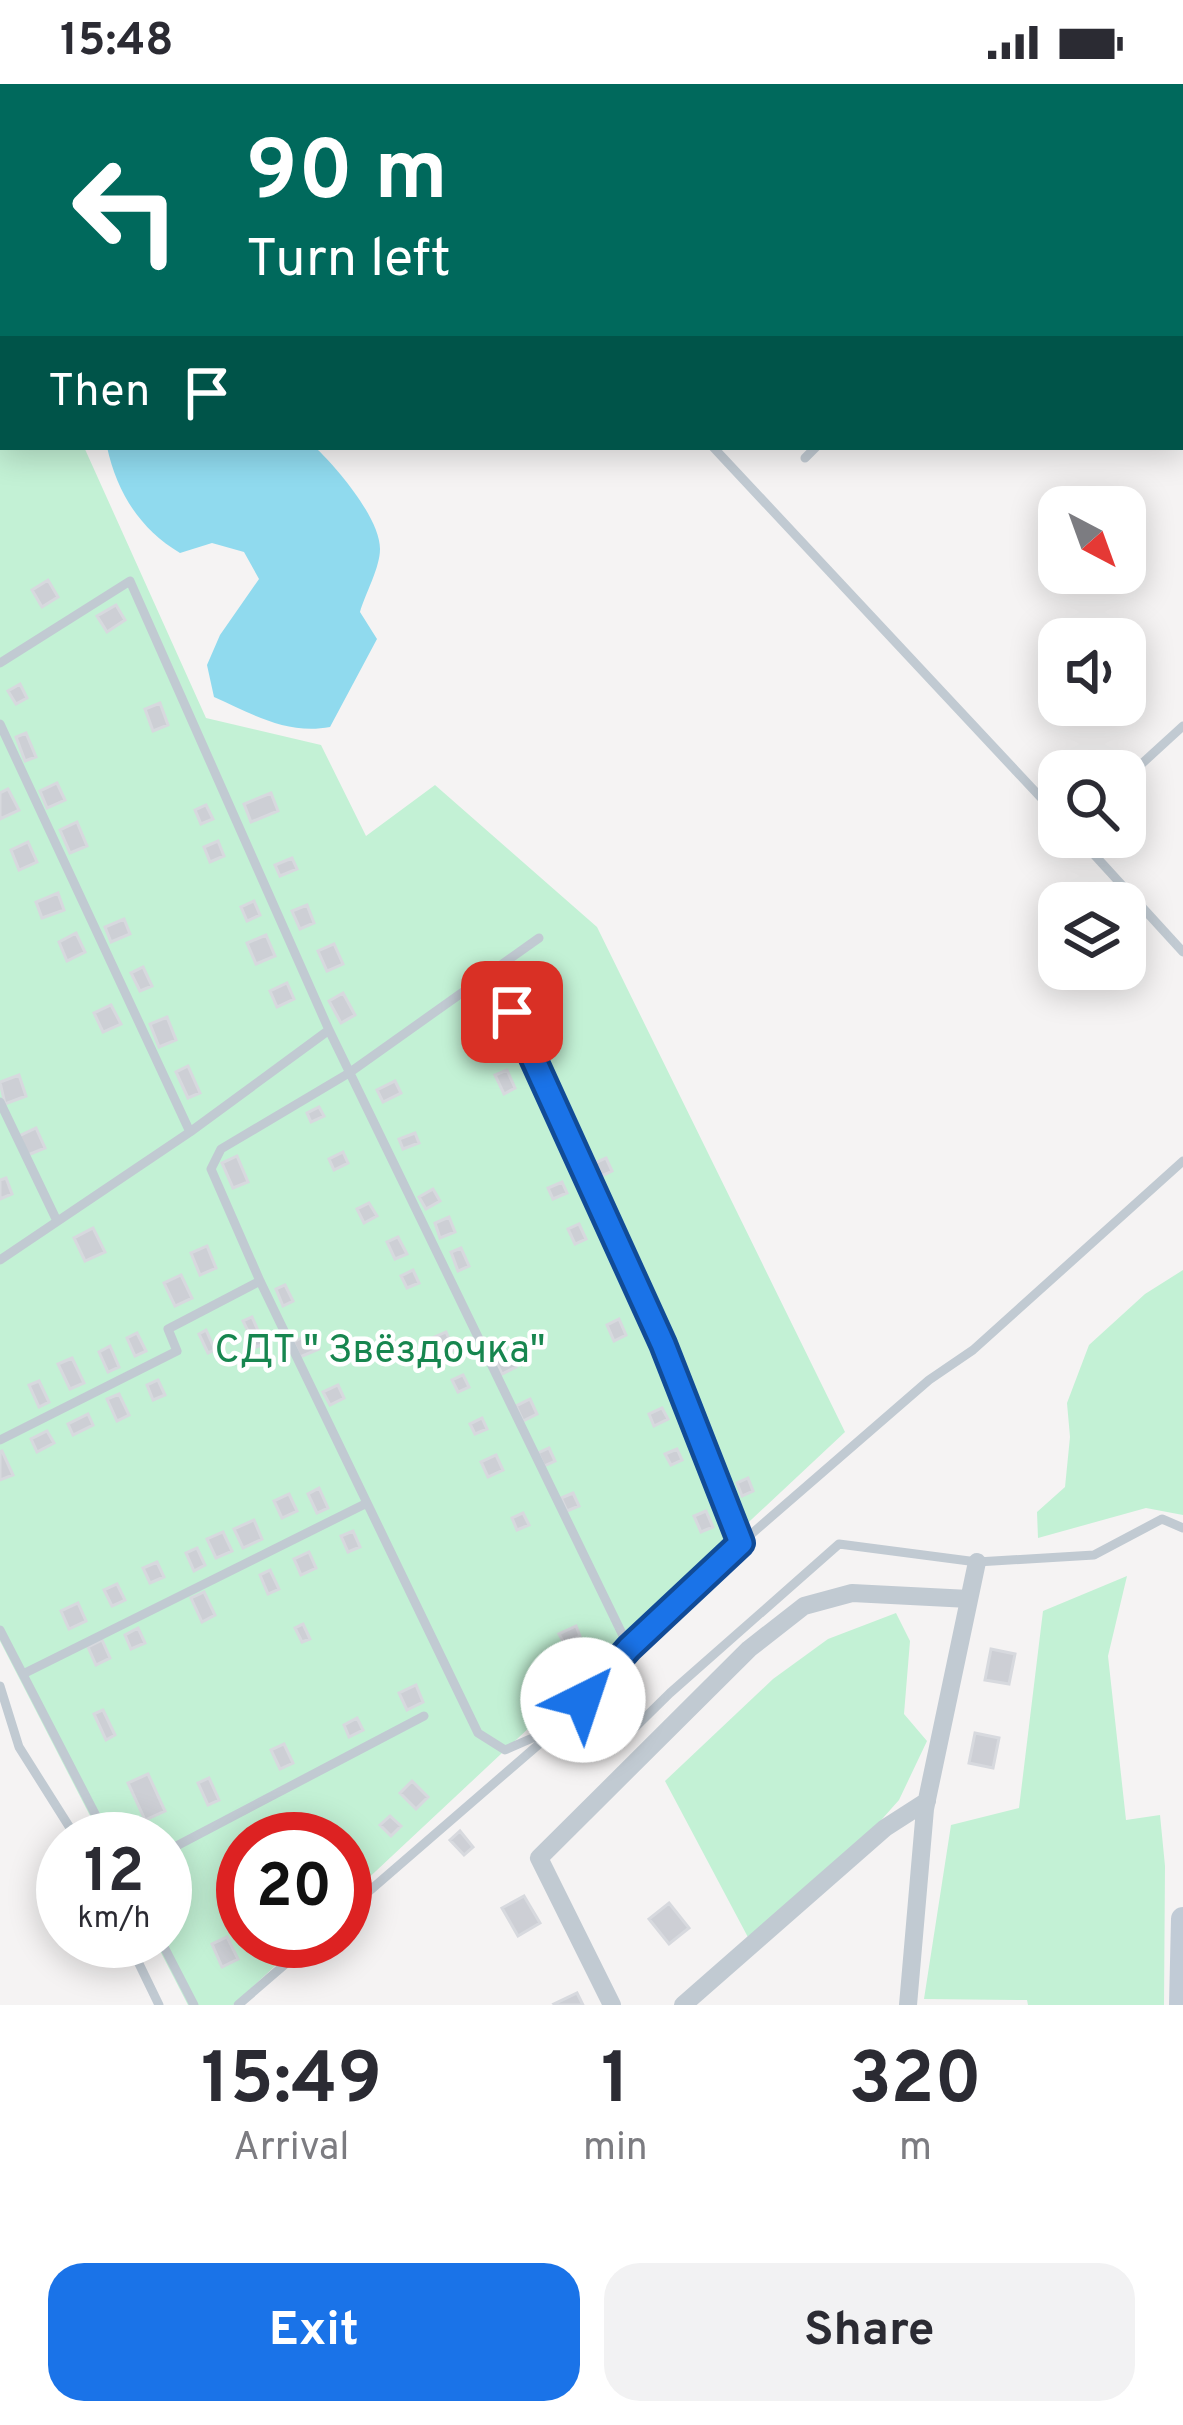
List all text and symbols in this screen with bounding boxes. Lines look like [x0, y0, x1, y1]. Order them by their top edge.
text: 15:48 [60, 14, 174, 71]
text: 90 m [246, 123, 448, 229]
icon: left [48, 132, 204, 288]
text: Turn left [246, 227, 451, 296]
icon: arrive [174, 360, 240, 426]
text: Then [48, 365, 150, 422]
north arrow [1038, 486, 1146, 594]
map controls [1038, 486, 1146, 990]
button: sound [1038, 618, 1146, 726]
button: search [1038, 750, 1146, 858]
button: layers [1038, 882, 1146, 990]
pin [461, 961, 563, 1063]
icon: arrive [479, 979, 545, 1045]
park label: СДТ " Звёздочка" [214, 1328, 546, 1377]
position arrow [520, 1637, 646, 1763]
speed limit sign: 20 [216, 1812, 372, 1968]
text: 12 [84, 1837, 144, 1913]
text: km/h [78, 1901, 150, 1938]
text: 15:49 [201, 2037, 382, 2129]
text: 1 [601, 2037, 630, 2129]
text: 320 [849, 2037, 982, 2129]
text: Arrival [233, 2125, 350, 2174]
text: min [583, 2125, 648, 2174]
text: m [899, 2125, 932, 2174]
button: Exit [48, 2263, 580, 2401]
button: Share [604, 2263, 1135, 2401]

